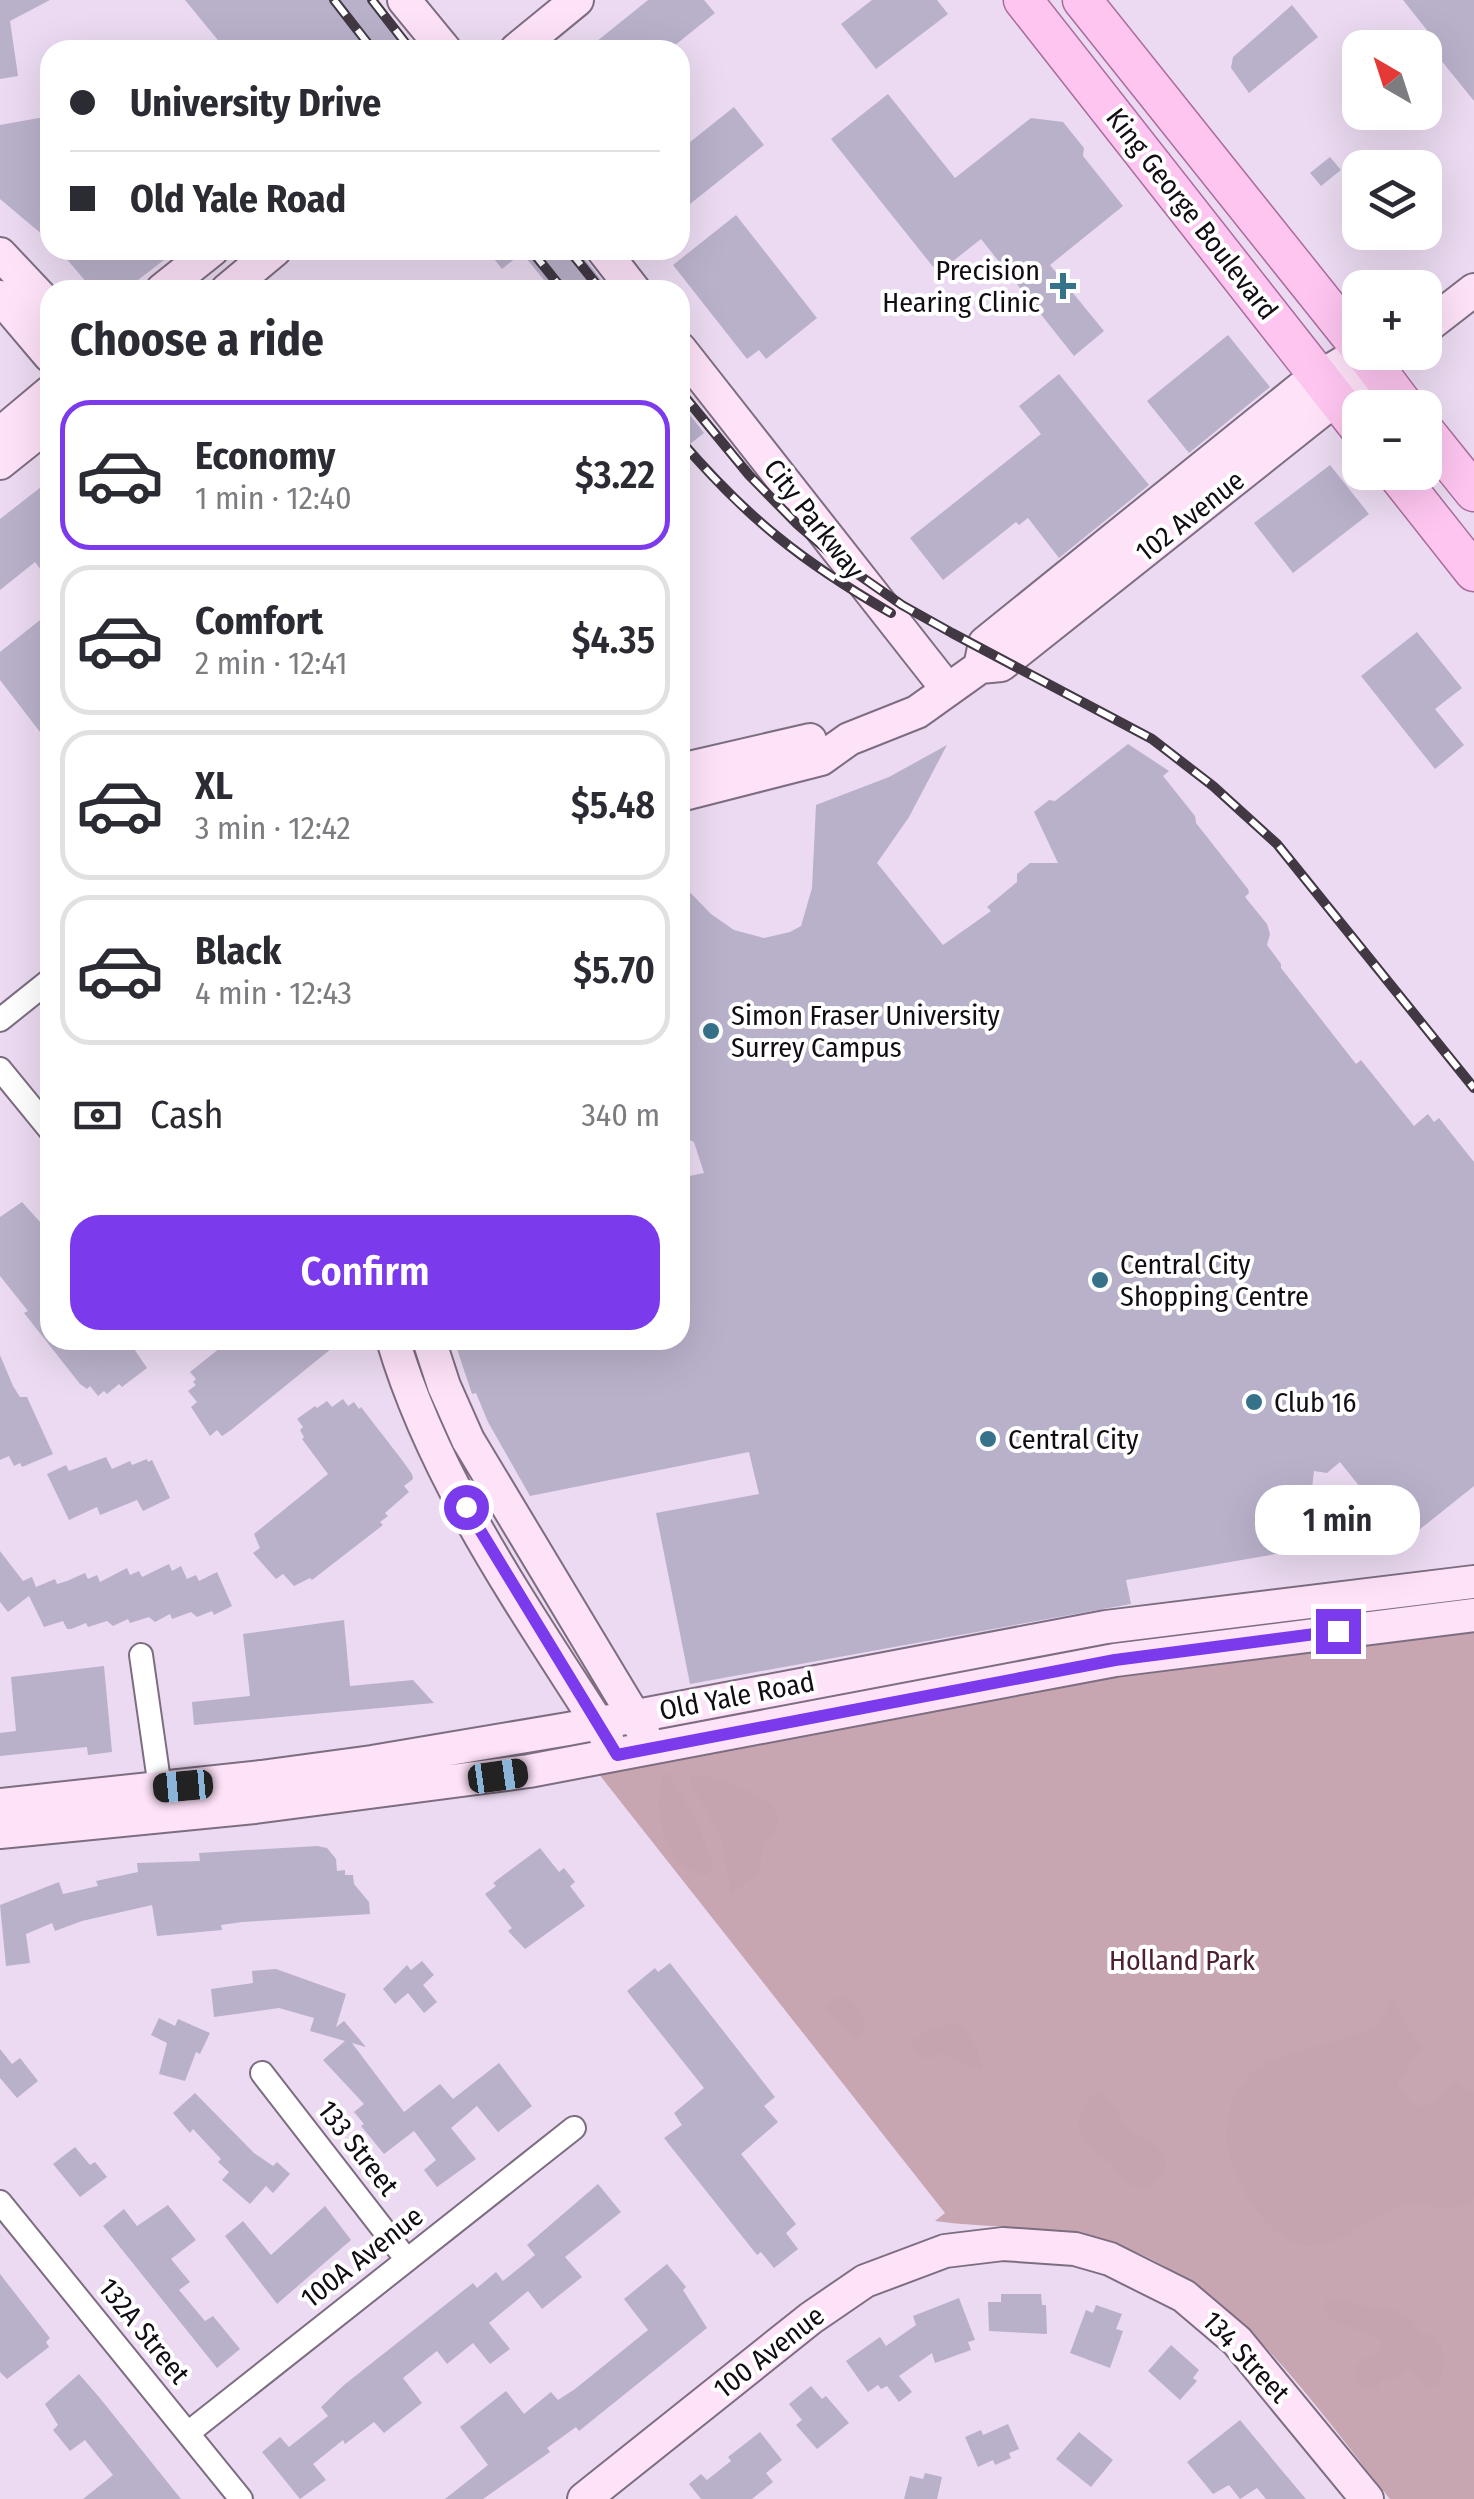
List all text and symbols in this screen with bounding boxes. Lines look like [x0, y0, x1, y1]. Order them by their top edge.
north arrow [1342, 30, 1442, 130]
map controls [1342, 30, 1442, 490]
text: University Drive [130, 80, 381, 126]
street label: King George Boulevard [1099, 102, 1285, 326]
button: layers [1342, 150, 1442, 250]
text: Old Yale Road [130, 176, 346, 222]
place label: Precision Hearing Clinic [882, 254, 1040, 319]
button: + [1342, 270, 1442, 370]
marker: Precision Hearing Clinic [1050, 273, 1076, 299]
text: Choose a ride [70, 313, 324, 367]
button: − [1342, 390, 1442, 490]
icon: car [75, 430, 165, 520]
text: Economy [195, 433, 335, 479]
text: $3.22 [575, 452, 655, 498]
street label: City Parkway [757, 453, 871, 586]
street label: 102 Avenue [1129, 464, 1251, 568]
text: 1 min · 12:40 [195, 479, 352, 517]
icon: car [75, 595, 165, 685]
text: Comfort [195, 598, 323, 644]
text: $4.35 [572, 617, 655, 663]
text: 2 min · 12:41 [195, 644, 347, 682]
icon: car [75, 760, 165, 850]
text: XL [195, 763, 233, 809]
text: $5.48 [571, 782, 655, 828]
text: 3 min · 12:42 [195, 809, 351, 847]
icon: car [75, 925, 165, 1015]
text: Black [195, 928, 281, 974]
text: $5.70 [573, 947, 655, 993]
text: 4 min · 12:43 [195, 974, 352, 1012]
place label: Simon Fraser University Surrey Campus [731, 999, 1000, 1064]
marker: Simon Fraser University Surrey Campus [700, 1020, 722, 1042]
icon: cash [70, 1088, 125, 1143]
text: Cash [150, 1092, 224, 1138]
text: 340 m [581, 1096, 660, 1134]
button: Confirm [70, 1215, 660, 1330]
place label: Central City Shopping Centre [1120, 1248, 1309, 1313]
marker: Central City Shopping Centre [1089, 1269, 1111, 1291]
place label: Club 16 [1274, 1386, 1356, 1419]
marker: Club 16 [1243, 1391, 1265, 1413]
place label: Central City [1008, 1423, 1139, 1456]
marker: Central City [977, 1428, 999, 1450]
route start [444, 1485, 489, 1530]
callout: 1 min [1256, 1486, 1420, 1556]
text: 1 min [1303, 1501, 1372, 1539]
route end [1316, 1609, 1361, 1654]
street label: Old Yale Road [657, 1665, 817, 1727]
car [466, 1757, 530, 1795]
car [152, 1768, 214, 1804]
park label: Holland Park [1109, 1944, 1256, 1977]
street label: 133 Street [311, 2094, 406, 2203]
street label: 100A Avenue [294, 2199, 430, 2315]
street label: 132A Street [92, 2272, 197, 2391]
street label: 100 Avenue [707, 2299, 831, 2405]
street label: 134 Street [1196, 2305, 1297, 2410]

